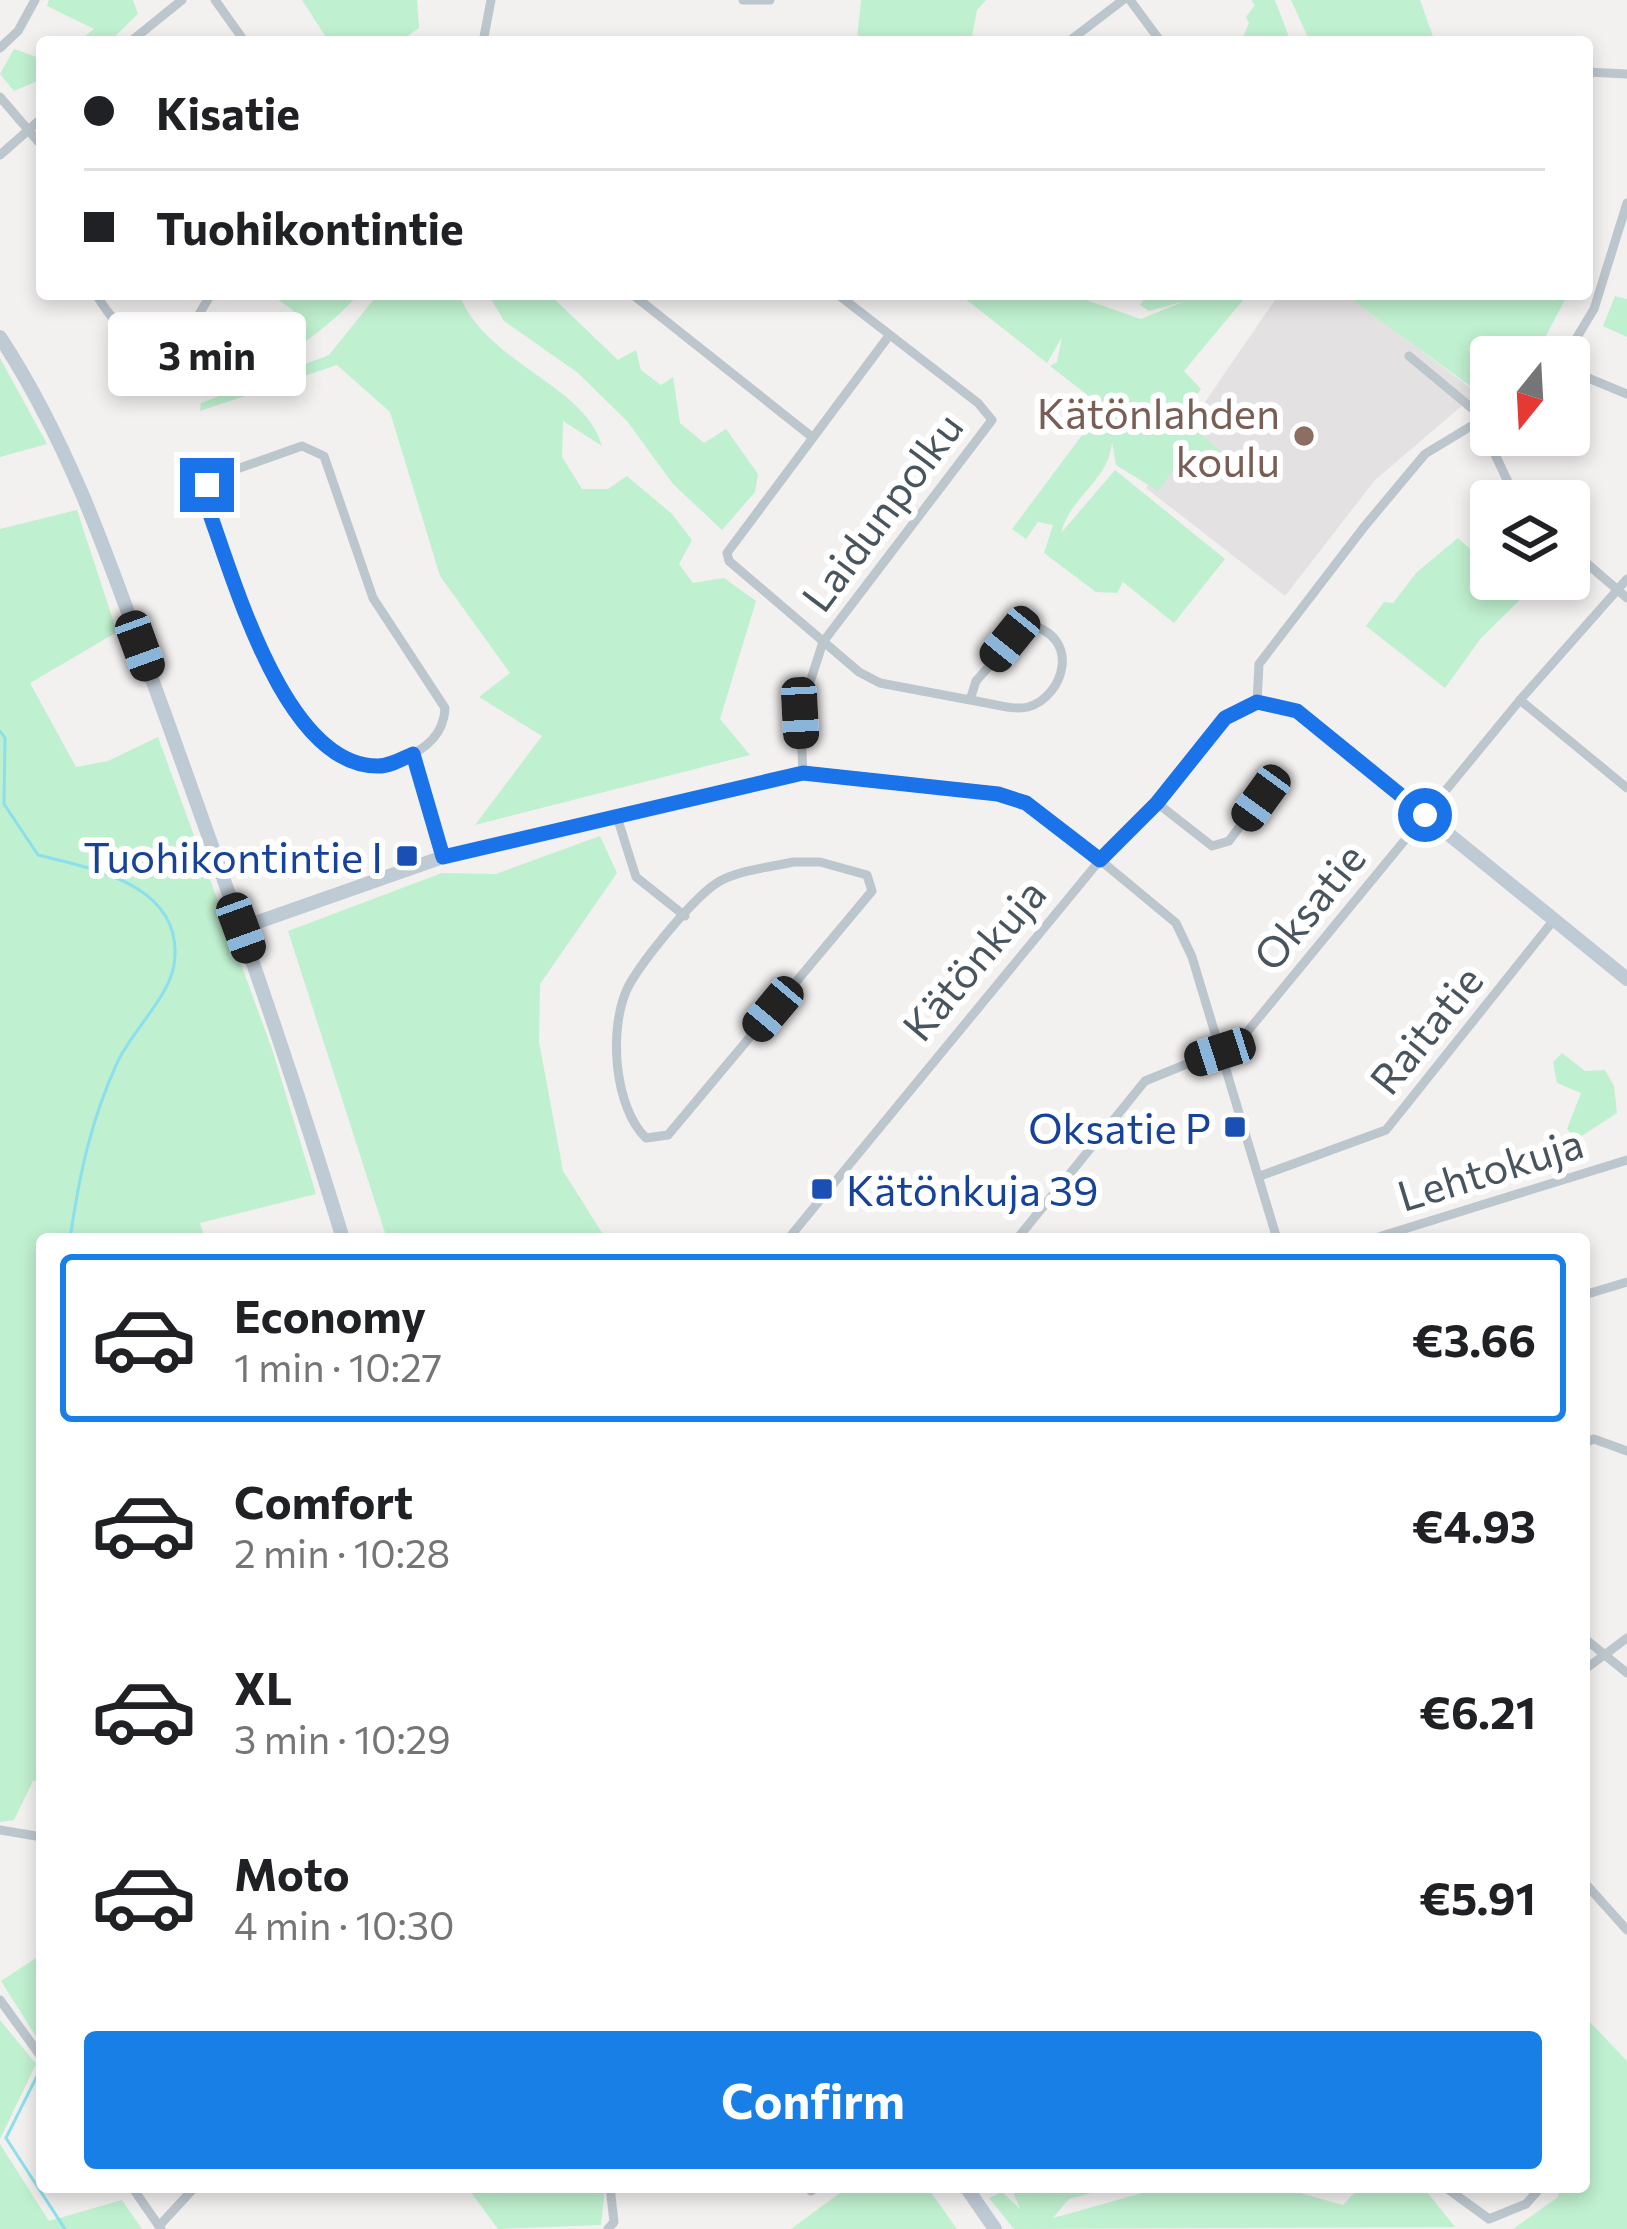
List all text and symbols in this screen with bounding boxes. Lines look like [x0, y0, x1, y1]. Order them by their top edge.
text: Kisatie [156, 84, 300, 139]
text: Tuohikontintie [156, 199, 464, 254]
callout: 3 min [108, 311, 306, 395]
text: 3 min [158, 330, 256, 378]
north arrow [1470, 336, 1590, 456]
map controls [1470, 336, 1590, 600]
place label: Kätönlahden koulu [1037, 386, 1280, 486]
street label: Laidunpolku [789, 401, 973, 621]
marker: Kätönlahden koulu [1291, 423, 1317, 449]
route end [180, 458, 234, 512]
button: layers [1470, 480, 1590, 600]
car [973, 600, 1047, 678]
car [111, 606, 169, 686]
car [780, 676, 820, 750]
car [1225, 758, 1297, 838]
route start [1398, 788, 1452, 842]
place label: Tuohikontintie I [83, 830, 383, 882]
street label: Oksatie [1241, 832, 1375, 980]
marker: Tuohikontintie I [394, 843, 420, 869]
street label: Kätönkuja [890, 868, 1056, 1050]
car [212, 888, 270, 968]
street label: Raitatie [1358, 954, 1492, 1104]
car [736, 970, 810, 1048]
car [1180, 1024, 1260, 1080]
place label: Oksatie P [1028, 1101, 1211, 1153]
marker: Oksatie P [1222, 1114, 1248, 1140]
street label: Lehtokuja [1391, 1115, 1589, 1221]
place label: Kätönkuja 39 [846, 1163, 1098, 1215]
marker: Kätönkuja 39 [809, 1176, 835, 1202]
icon: car [90, 1284, 198, 1392]
text: Economy [234, 1287, 426, 1342]
text: €3.66 [1412, 1311, 1536, 1366]
text: 1 min · 10:27 [234, 1342, 442, 1390]
icon: car [90, 1470, 198, 1578]
text: Comfort [234, 1473, 413, 1528]
text: €4.93 [1412, 1497, 1536, 1552]
text: 2 min · 10:28 [234, 1528, 450, 1576]
icon: car [90, 1656, 198, 1764]
text: XL [234, 1659, 292, 1714]
text: €6.21 [1419, 1683, 1536, 1738]
text: 3 min · 10:29 [234, 1714, 451, 1762]
icon: car [90, 1842, 198, 1950]
text: Moto [234, 1845, 350, 1900]
text: €5.91 [1419, 1869, 1536, 1924]
text: 4 min · 10:30 [234, 1900, 454, 1948]
button: Confirm [84, 2031, 1542, 2169]

